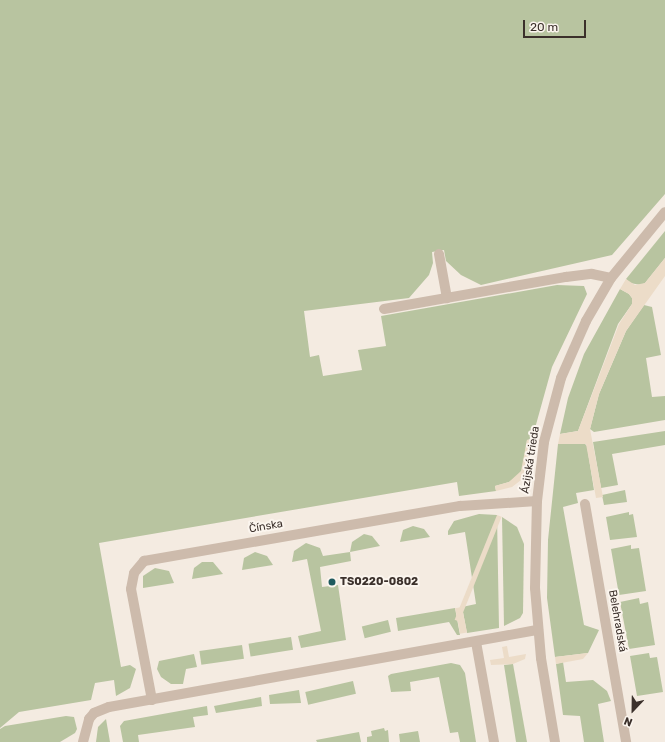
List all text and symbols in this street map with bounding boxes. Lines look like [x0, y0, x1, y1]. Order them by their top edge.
scale bar [525, 12, 588, 38]
text: 20 m [530, 20, 558, 34]
street label: Ázijská trieda [519, 425, 543, 495]
street label: Čínska [248, 518, 284, 536]
place label: TS0220-0802 [340, 575, 418, 589]
marker: TS0220-0802 [327, 577, 337, 587]
street label: Belehradská [605, 589, 629, 653]
north arrow [613, 690, 653, 730]
text: N [622, 714, 634, 729]

